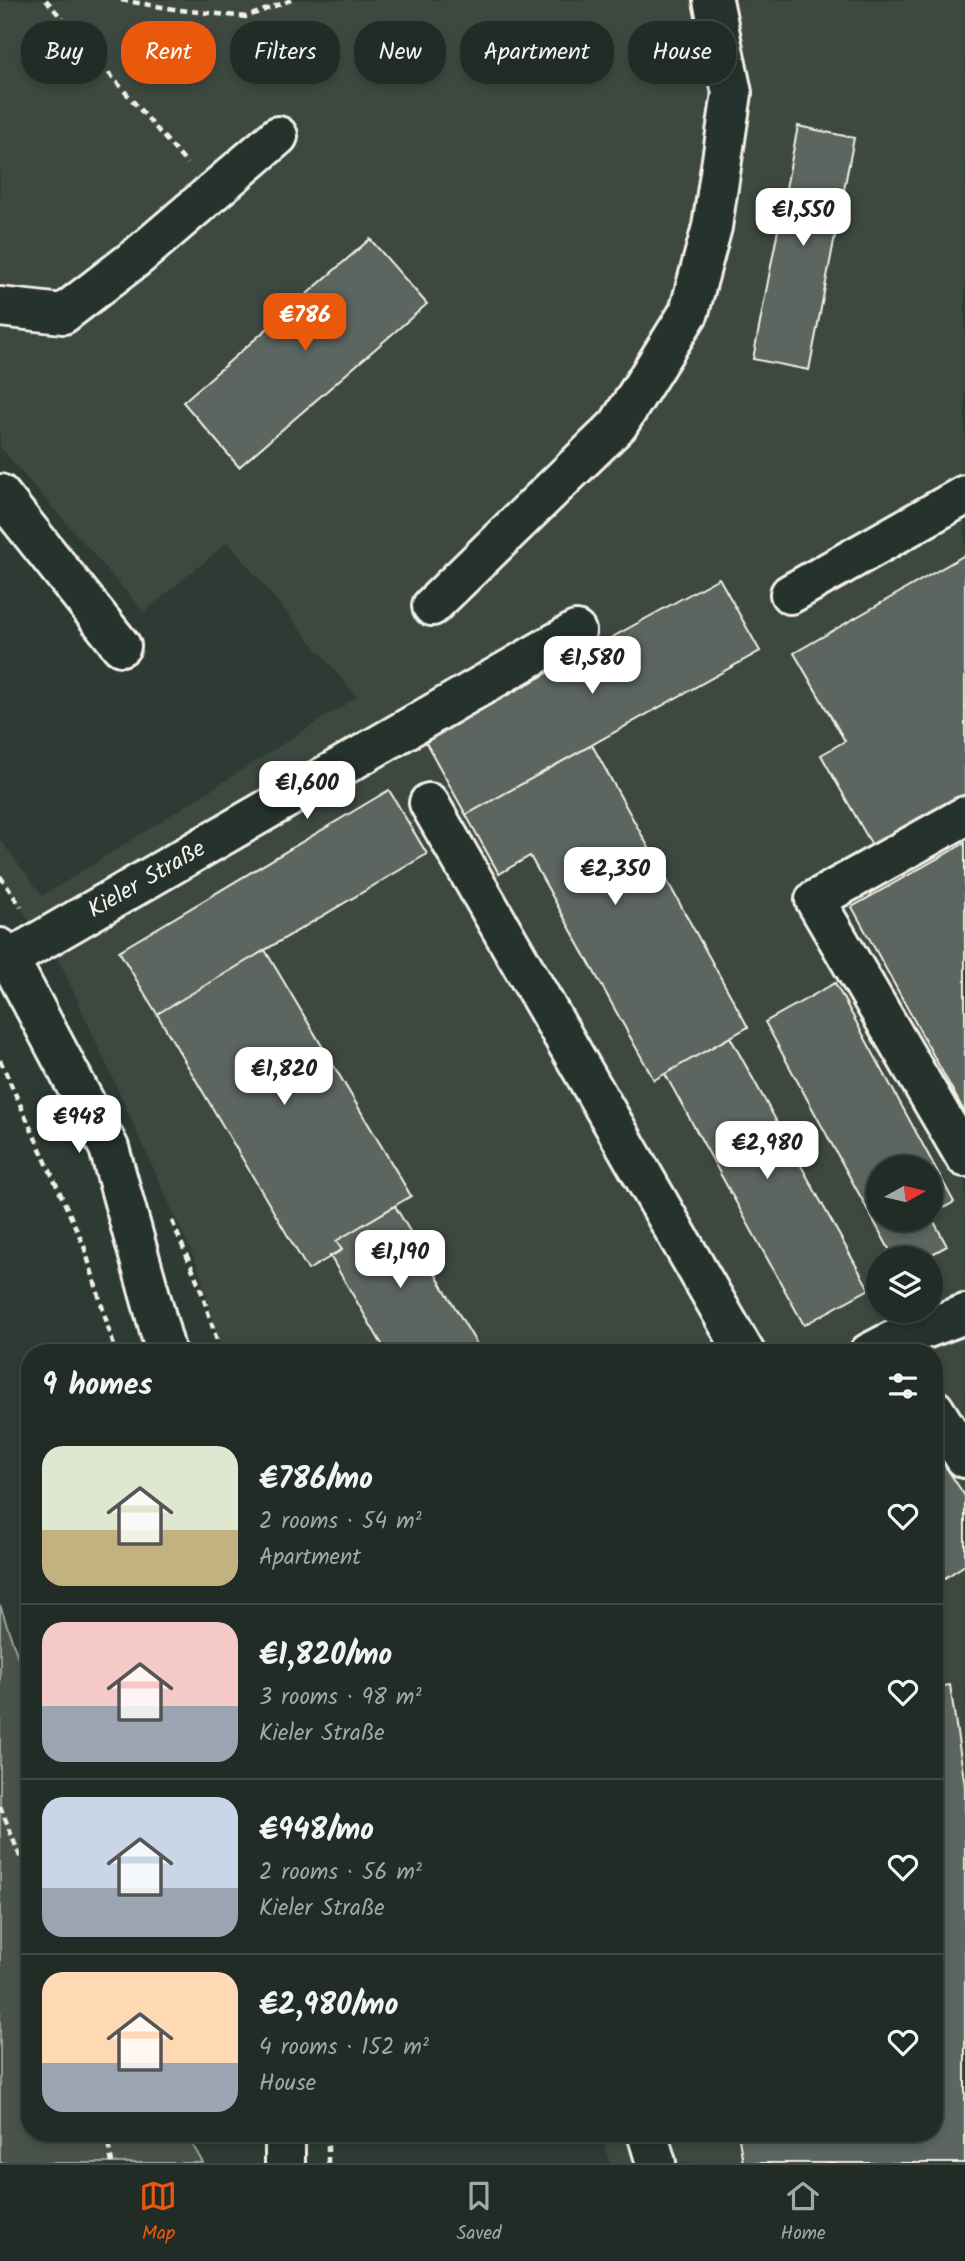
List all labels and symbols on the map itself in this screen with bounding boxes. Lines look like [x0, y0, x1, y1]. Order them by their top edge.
pin: €1,550 [746, 188, 860, 248]
pin: €786 [264, 294, 346, 353]
pin: €1,580 [535, 636, 649, 696]
pin: €1,600 [250, 762, 364, 821]
street label: Kieler Straße [80, 830, 213, 929]
pin: €2,350 [558, 848, 672, 907]
pin: €1,820 [227, 1048, 341, 1107]
pin: €948 [38, 1096, 120, 1155]
pin: €2,980 [710, 1122, 824, 1181]
north arrow [866, 1155, 943, 1232]
pin: €1,190 [343, 1230, 457, 1290]

